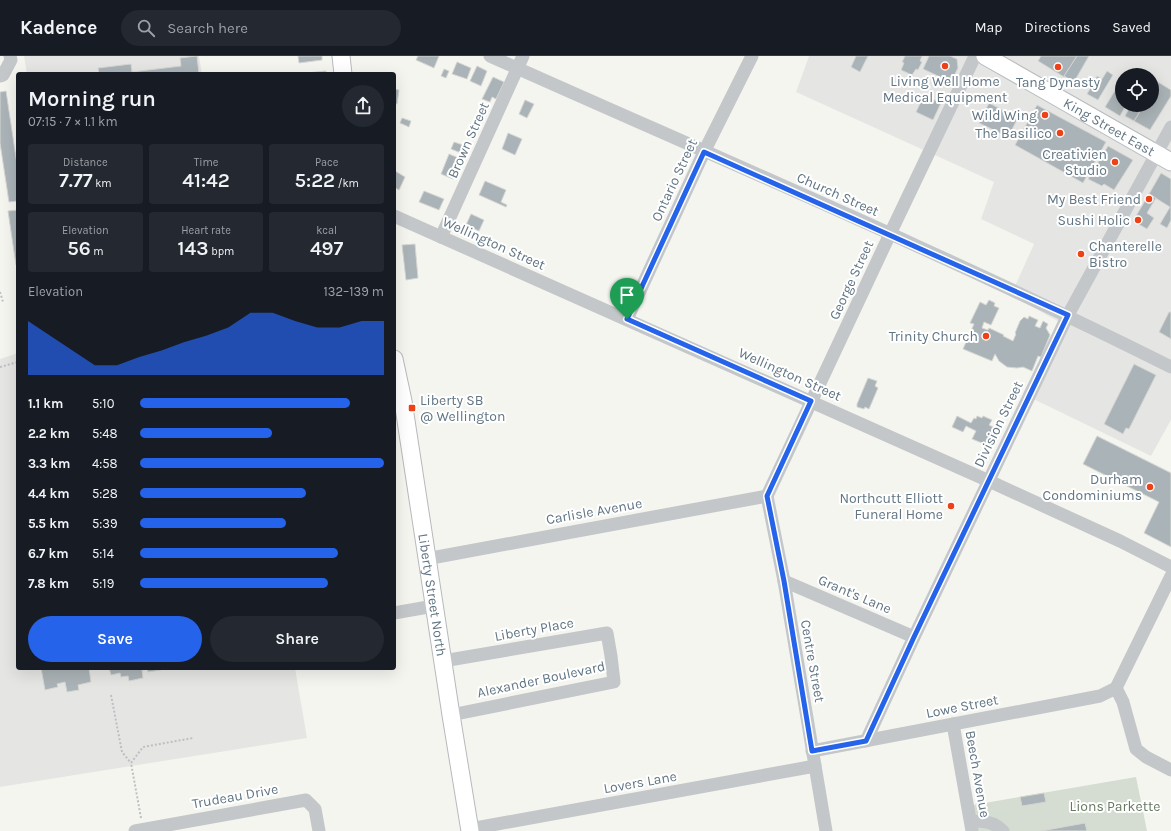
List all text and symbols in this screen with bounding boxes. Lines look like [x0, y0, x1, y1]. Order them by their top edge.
search box [121, 10, 401, 46]
text: Kadence [20, 17, 97, 39]
icon: search [135, 17, 157, 39]
text: Search here [167, 19, 248, 37]
text: Map [975, 19, 1003, 36]
text: Directions [1025, 19, 1090, 36]
text: Saved [1112, 19, 1151, 36]
marker: Living Well Home Medical Equipment [940, 61, 950, 71]
marker: Tang Dynasty [1053, 62, 1063, 72]
map controls [1115, 68, 1159, 112]
button: locate [1115, 68, 1159, 112]
place label: Living Well Home Medical Equipment [883, 73, 1007, 106]
place label: Tang Dynasty [1016, 74, 1101, 91]
button: share [342, 85, 384, 127]
text: Morning run [28, 86, 156, 112]
street label: King Street East [1060, 95, 1158, 160]
street label: Brown Street [444, 99, 493, 181]
place label: Wild Wing [972, 107, 1037, 124]
marker: Wild Wing [1040, 110, 1050, 120]
text: 07:15 · 7 × 1.1 km [28, 114, 118, 129]
place label: The Basilico [975, 125, 1052, 142]
marker: The Basilico [1055, 128, 1065, 138]
street label: Ontario Street [648, 136, 701, 224]
place label: Creativien Studio [1042, 146, 1107, 179]
text: Distance [63, 156, 108, 169]
text: Time [194, 156, 218, 169]
text: Pace [315, 156, 338, 169]
marker: Creativien Studio [1110, 157, 1120, 167]
text: 7.77 [59, 169, 93, 192]
text: 41:42 [182, 169, 230, 192]
text: 5:22 [294, 169, 335, 192]
street label: Church Street [794, 169, 881, 220]
text: km [93, 177, 112, 190]
text: /km [335, 177, 359, 190]
place label: My Best Friend [1047, 191, 1141, 208]
marker: My Best Friend [1144, 194, 1154, 204]
place label: Sushi Holic [1057, 212, 1130, 229]
street label: Wellington Street [440, 213, 548, 274]
marker: Sushi Holic [1133, 215, 1143, 225]
text: Elevation [62, 224, 109, 237]
text: Heart rate [181, 224, 231, 237]
text: kcal [316, 224, 337, 237]
text: 56 [67, 237, 91, 260]
text: 143 [178, 237, 209, 260]
text: 497 [310, 237, 343, 260]
street label: George Street [826, 238, 877, 323]
place label: Chanterelle Bistro [1089, 238, 1162, 271]
text: m [91, 245, 104, 258]
text: bpm [209, 245, 234, 258]
marker: Chanterelle Bistro [1076, 249, 1086, 259]
pin [610, 278, 644, 319]
text: Elevation [28, 284, 83, 299]
text: 132–139 m [324, 284, 384, 299]
icon: arrive [616, 284, 638, 306]
place label: Trinity Church [889, 328, 978, 345]
marker: Trinity Church [981, 331, 991, 341]
street label: Wellington Street [736, 344, 844, 405]
street label: Division Street [970, 378, 1027, 470]
place label: Liberty SB @ Wellington [420, 392, 505, 425]
text: 1.1 km [28, 396, 63, 411]
text: 5:10 [92, 396, 114, 411]
marker: Liberty SB @ Wellington [407, 403, 417, 413]
text: 2.2 km [28, 426, 70, 441]
text: 5:48 [92, 426, 118, 441]
text: 3.3 km [28, 456, 70, 471]
text: 4:58 [92, 456, 118, 471]
place label: Durham Condominiums [1043, 471, 1142, 504]
marker: Durham Condominiums [1145, 482, 1155, 492]
text: 4.4 km [28, 486, 70, 501]
text: 5:28 [92, 486, 118, 501]
place label: Northcutt Elliott Funeral Home [839, 490, 943, 523]
street label: Carlisle Avenue [545, 495, 643, 528]
marker: Northcutt Elliott Funeral Home [946, 501, 956, 511]
text: 5.5 km [28, 516, 69, 531]
text: 5:39 [92, 516, 118, 531]
street label: Liberty Street North [414, 532, 450, 658]
text: 6.7 km [28, 546, 68, 561]
text: 5:14 [92, 546, 114, 561]
street label: Grant's Lane [816, 571, 894, 618]
text: 7.8 km [28, 576, 69, 591]
text: 5:19 [92, 576, 114, 591]
street label: Liberty Place [493, 614, 575, 645]
button: Save [28, 616, 202, 662]
button: Share [210, 616, 384, 662]
street label: Centre Street [797, 618, 828, 704]
street label: Alexander Boulevard [476, 658, 607, 701]
street label: Lowe Street [924, 691, 1000, 722]
street label: Beech Avenue [961, 729, 994, 819]
street label: Lovers Lane [602, 768, 678, 797]
street label: Trudeau Drive [191, 781, 280, 812]
park label: Lions Parkette [1070, 798, 1160, 815]

